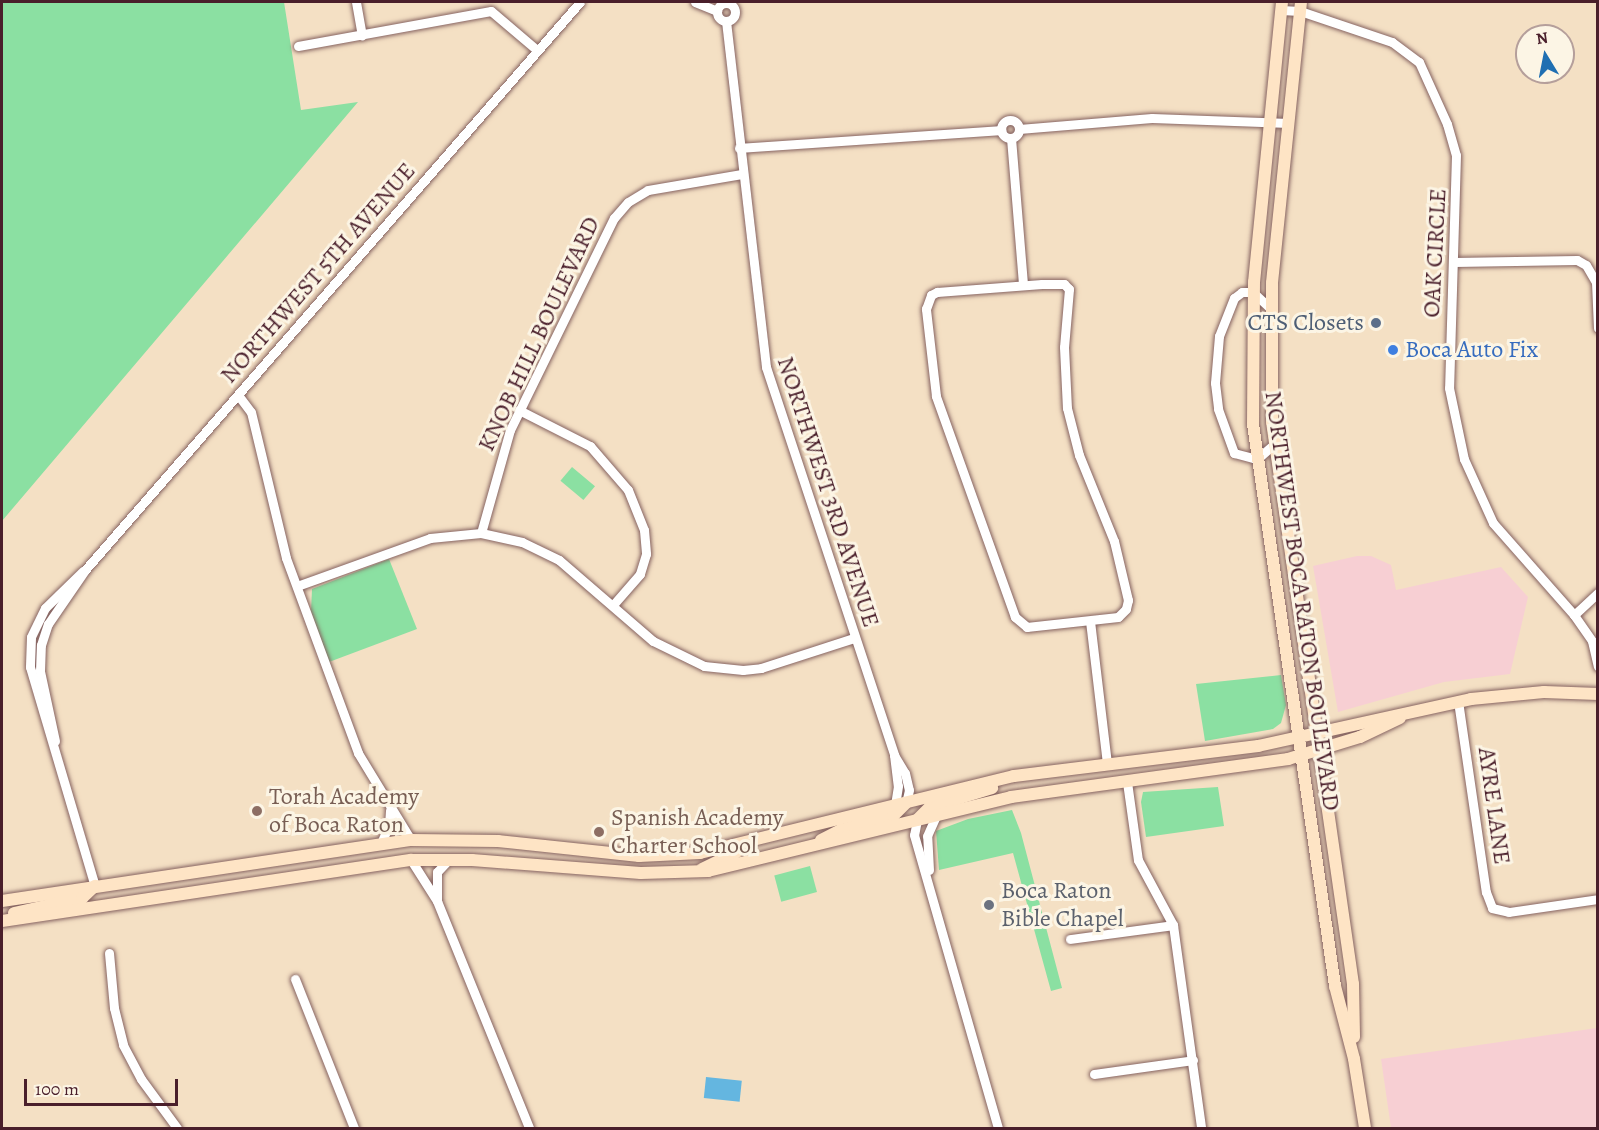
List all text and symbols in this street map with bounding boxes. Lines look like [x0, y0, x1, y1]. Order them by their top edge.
north arrow [1515, 24, 1575, 84]
text: N [1535, 26, 1550, 50]
street label: NORTHWEST 5TH AVENUE [214, 157, 422, 389]
street label: OAK CIRCLE [1417, 188, 1453, 318]
street label: KNOB HILL BOULEVARD [472, 212, 606, 456]
place label: CTS Closets [1248, 309, 1364, 337]
marker: CTS Closets [1369, 316, 1383, 330]
place label: Boca Auto Fix [1405, 336, 1538, 364]
marker: Boca Auto Fix [1386, 343, 1400, 357]
street label: NORTHWEST 3RD AVENUE [771, 353, 885, 631]
street label: NORTHWEST BOCA RATON BOULEVARD [1258, 389, 1346, 813]
street label: AYRE LANE [1472, 746, 1516, 866]
place label: Torah Academy of Boca Raton [269, 783, 419, 839]
marker: Torah Academy of Boca Raton [250, 804, 264, 818]
place label: Spanish Academy Charter School [611, 804, 783, 860]
marker: Spanish Academy Charter School [592, 825, 606, 839]
place label: Boca Raton Bible Chapel [1001, 877, 1124, 933]
marker: Boca Raton Bible Chapel [982, 898, 996, 912]
scale bar [27, 1067, 182, 1105]
text: 100 m [35, 1077, 79, 1101]

